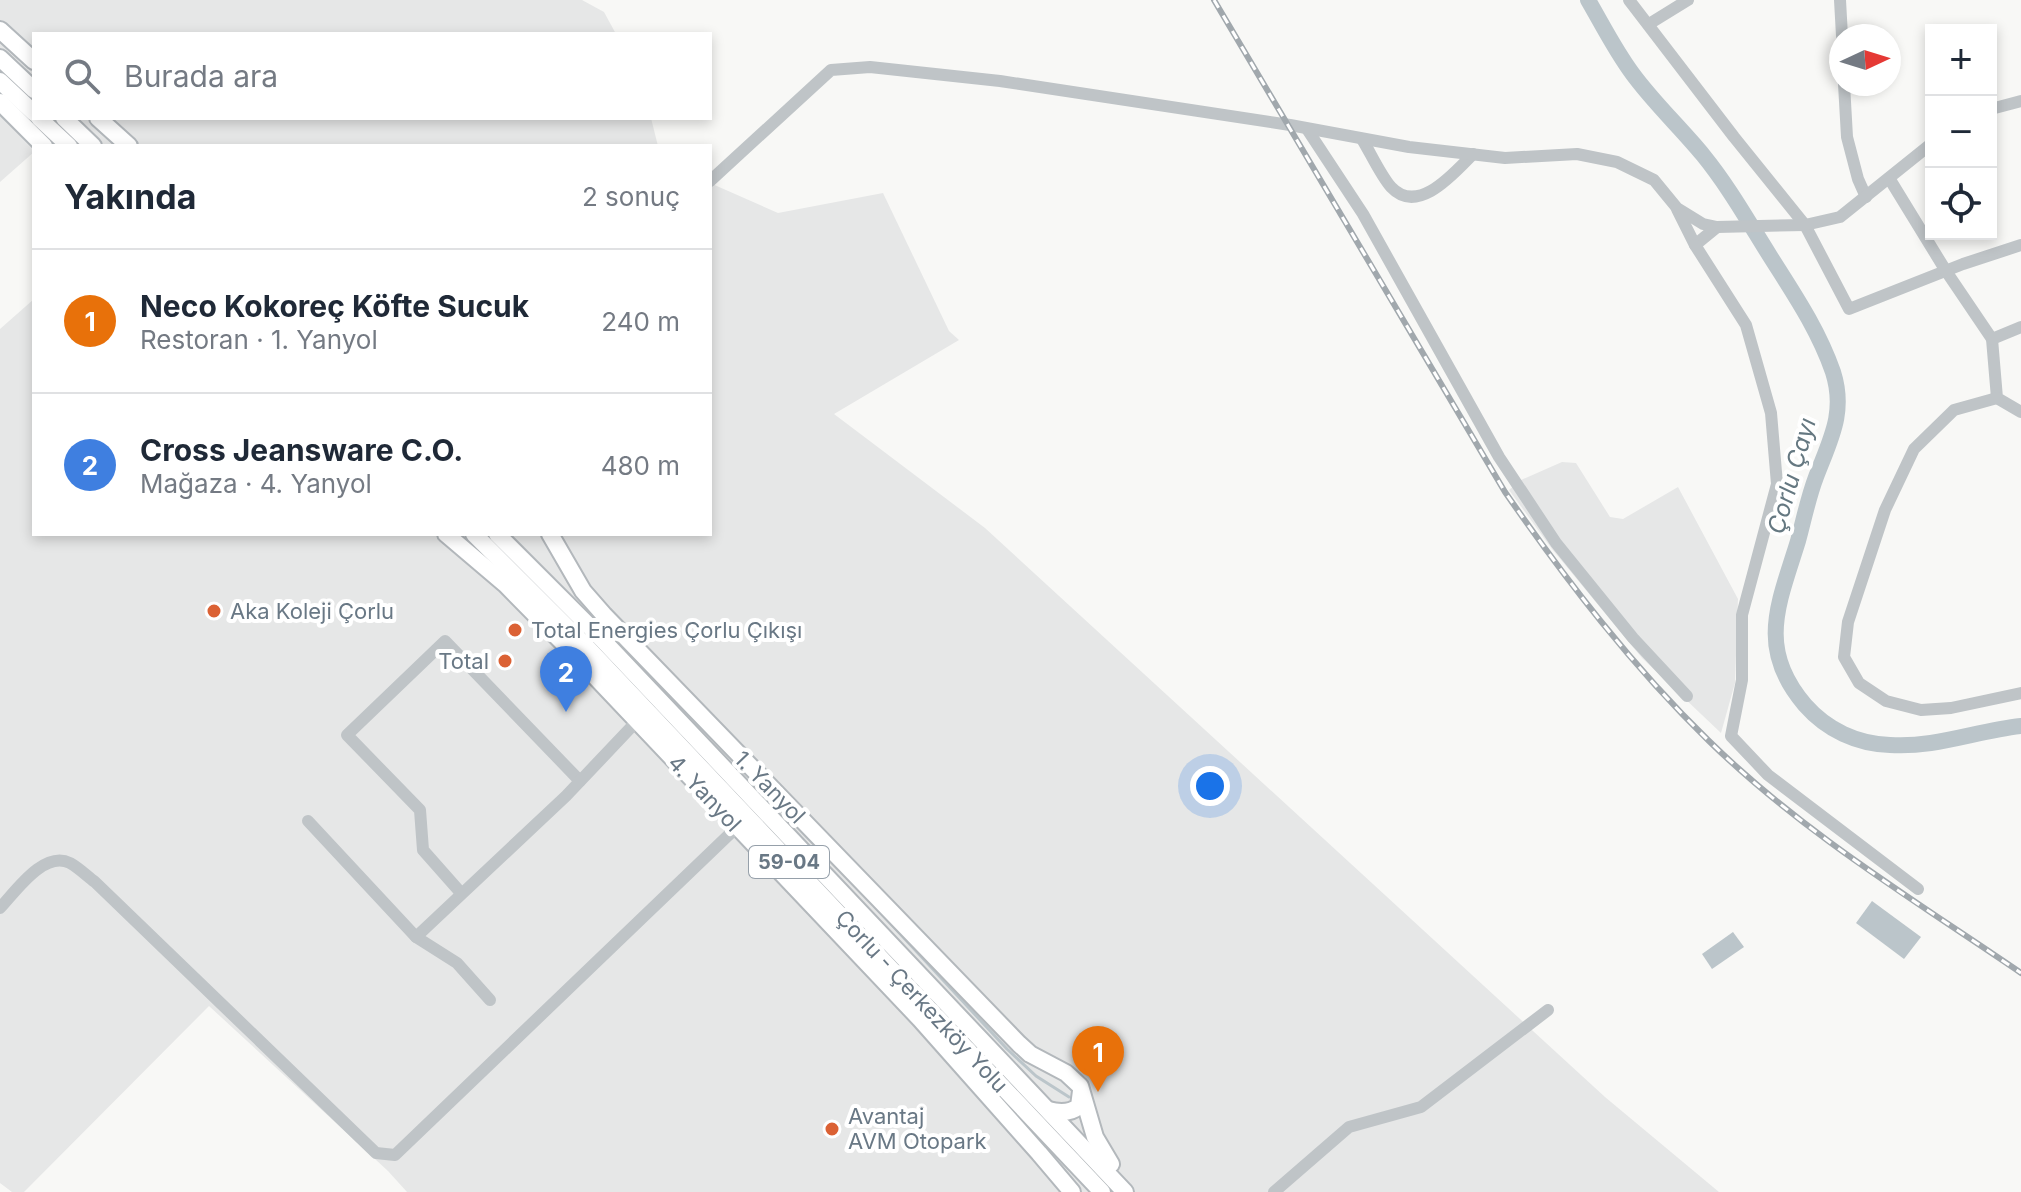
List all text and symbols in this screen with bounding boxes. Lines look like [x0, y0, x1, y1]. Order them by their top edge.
north arrow [1829, 24, 1901, 96]
map controls [1925, 24, 1997, 240]
button: + [1925, 24, 1997, 96]
search box [32, 32, 712, 120]
icon: search [60, 54, 104, 98]
text: Burada ara [124, 58, 278, 94]
button: − [1925, 96, 1997, 168]
button: locate [1925, 168, 1997, 240]
text: Yakında [64, 176, 196, 217]
text: 2 sonuç [582, 181, 680, 212]
text: Neco Kokoreç Köfte Sucuk [140, 288, 529, 324]
text: 1 [84, 306, 96, 337]
text: 240 m [601, 306, 680, 337]
text: Restoran · 1. Yanyol [140, 324, 378, 355]
water label: Çorlu Çayı [1761, 414, 1822, 537]
text: Cross Jeansware C.O. [140, 432, 463, 468]
text: 2 [82, 450, 98, 481]
text: 480 m [601, 450, 680, 481]
text: Mağaza · 4. Yanyol [140, 468, 372, 499]
place label: Aka Koleji Çorlu [230, 598, 394, 624]
marker: Aka Koleji Çorlu [205, 602, 223, 620]
place label: Total Energies Çorlu Çıkışı [531, 617, 802, 643]
marker: Total Energies Çorlu Çıkışı [506, 621, 524, 639]
pin: 2 [540, 646, 592, 712]
place label: Total [438, 648, 489, 674]
marker: Total [496, 652, 514, 670]
street label: 1. Yanyol [729, 745, 811, 829]
street label: 4. Yanyol [663, 749, 747, 837]
your location [1190, 766, 1230, 806]
road number: 59-04 [749, 846, 829, 878]
street label: Çorlu - Çerkezköy Yolu [831, 904, 1013, 1098]
pin: 1 [1072, 1026, 1124, 1092]
place label: Avantaj AVM Otopark [848, 1103, 987, 1154]
marker: Avantaj AVM Otopark [823, 1120, 841, 1138]

